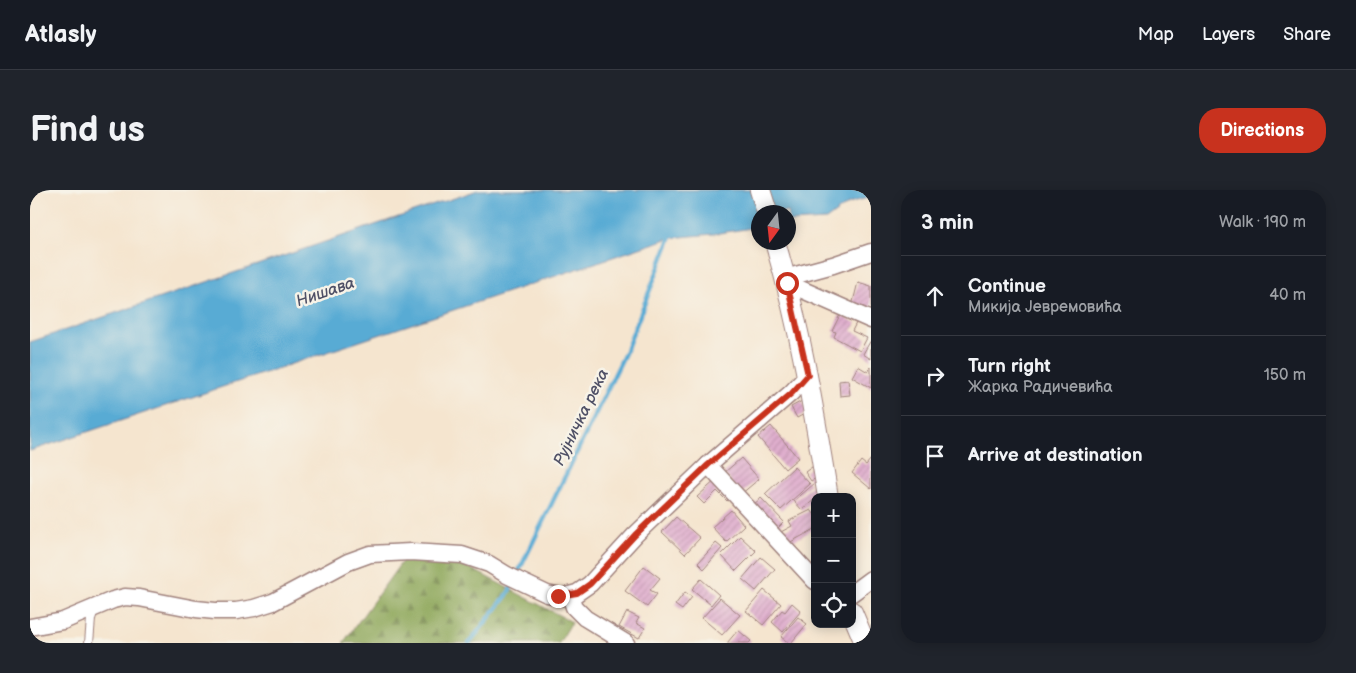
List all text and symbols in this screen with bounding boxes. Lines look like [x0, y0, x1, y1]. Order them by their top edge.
text: Atlasly [25, 20, 96, 49]
text: Map [1138, 24, 1174, 45]
text: Layers [1202, 24, 1255, 45]
text: Share [1283, 24, 1331, 45]
button: Directions [1199, 108, 1326, 153]
text: Find us [30, 109, 145, 152]
north arrow [751, 205, 796, 250]
text: 3 min [921, 210, 974, 235]
text: Walk · 190 m [1219, 213, 1306, 232]
route start [776, 272, 799, 295]
water label: Нишава [294, 274, 357, 311]
text: Continue [968, 275, 1046, 298]
icon: ahead [921, 282, 949, 310]
text: 40 m [1269, 286, 1306, 305]
text: Микија Јевремовића [968, 298, 1122, 317]
text: Turn right [968, 355, 1051, 378]
icon: right [921, 362, 949, 390]
water label: Рујничка река [550, 366, 613, 469]
text: 150 m [1264, 366, 1306, 385]
text: Жарка Радичевића [968, 378, 1113, 397]
icon: arrive [921, 442, 949, 470]
text: Arrive at destination [968, 444, 1143, 467]
map controls [811, 493, 856, 628]
button: + [811, 493, 856, 538]
button: − [811, 538, 856, 583]
button: locate [811, 583, 856, 628]
route end [547, 585, 570, 608]

